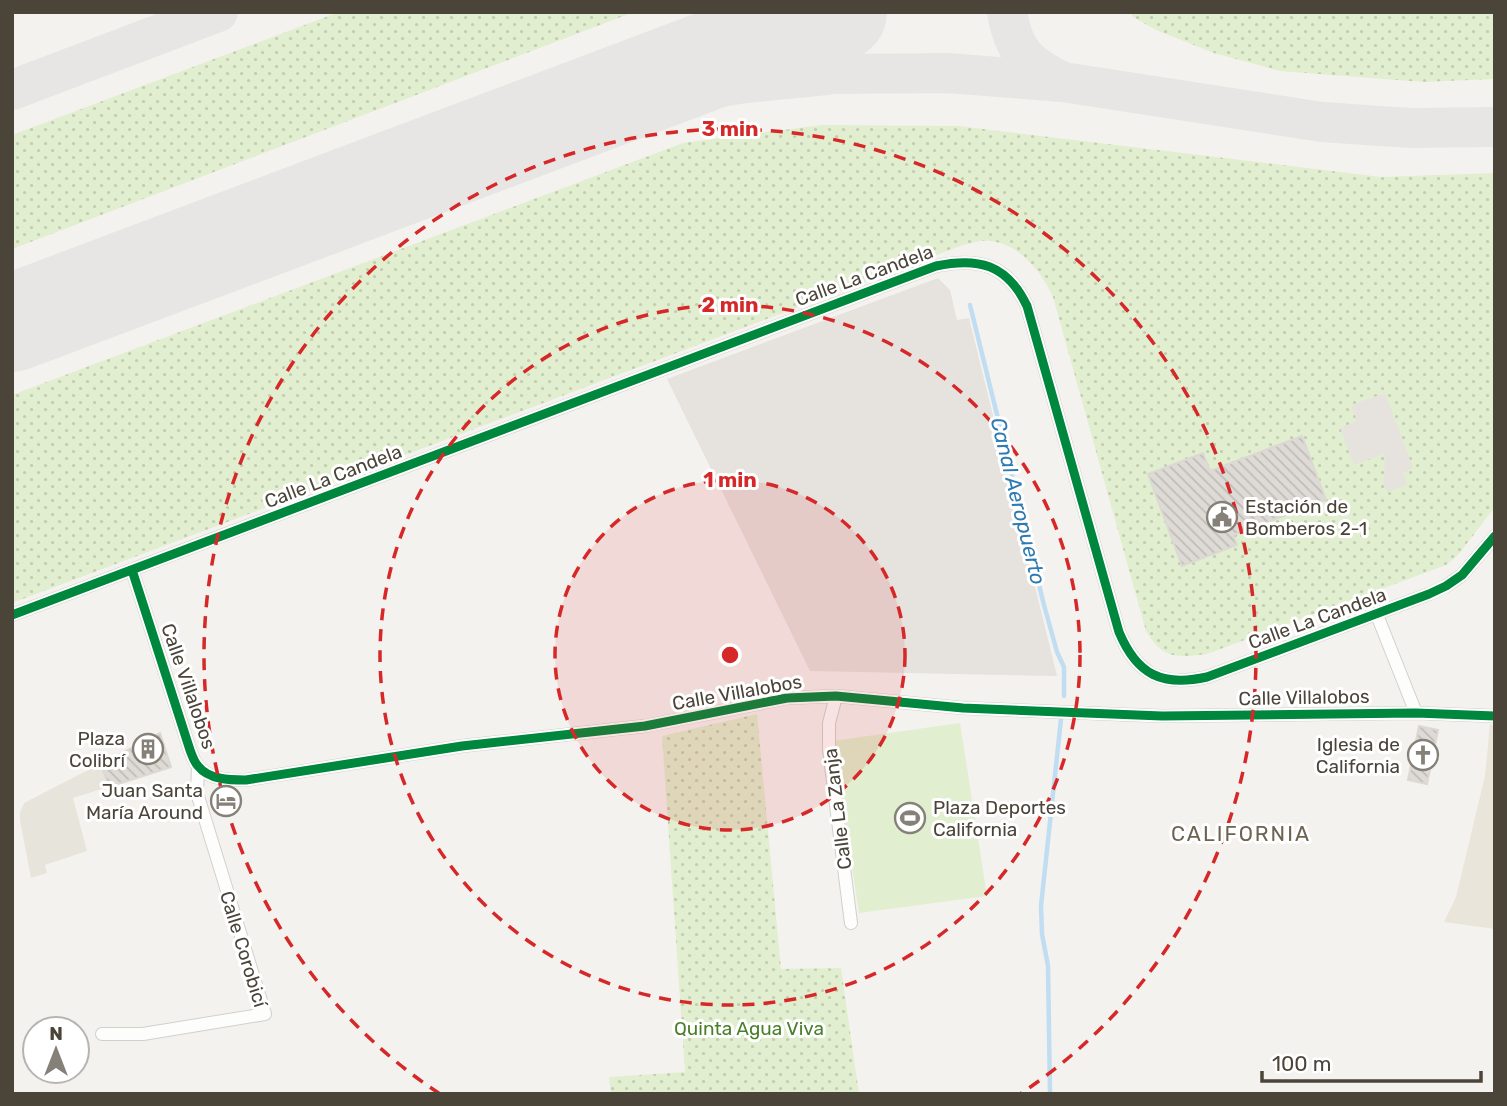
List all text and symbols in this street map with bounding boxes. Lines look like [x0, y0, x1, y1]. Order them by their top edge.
text: 3 min [701, 116, 759, 141]
street label: Calle La Candela [792, 240, 936, 311]
text: 2 min [702, 292, 758, 317]
water label: Canal Aeropuerto [986, 415, 1051, 587]
street label: Calle La Candela [261, 440, 405, 513]
text: 1 min [703, 467, 757, 492]
place label: Estación de Bomberos 2-1 [1245, 495, 1367, 540]
public building icon: Estación de Bomberos 2-1 [1205, 500, 1239, 534]
street label: Calle La Candela [1245, 583, 1389, 654]
street label: Calle Villalobos [156, 620, 221, 752]
centre of rings [718, 643, 742, 667]
street label: Calle Villalobos [670, 670, 804, 715]
street label: Calle Villalobos [1238, 685, 1370, 710]
place label: Plaza Colibrí [69, 727, 126, 772]
building icon: Plaza Colibrí [131, 732, 165, 766]
place label: Iglesia de California [1316, 733, 1400, 778]
church icon: Iglesia de California [1406, 738, 1440, 772]
street label: Calle La Zanja [819, 747, 856, 871]
place label: Juan Santa María Around [86, 779, 203, 824]
hotel icon: Juan Santa María Around [209, 784, 243, 818]
place label: Plaza Deportes California [933, 796, 1066, 841]
sports icon: Plaza Deportes California [893, 801, 927, 835]
district label: CALIFORNIA [1171, 821, 1311, 846]
street label: Calle Corobicí [215, 888, 272, 1011]
north arrow [21, 1015, 91, 1085]
park label: Quinta Agua Viva [674, 1017, 824, 1040]
text: N [49, 1022, 63, 1045]
scale bar [1262, 1040, 1481, 1084]
text: 100 m [1272, 1051, 1331, 1076]

